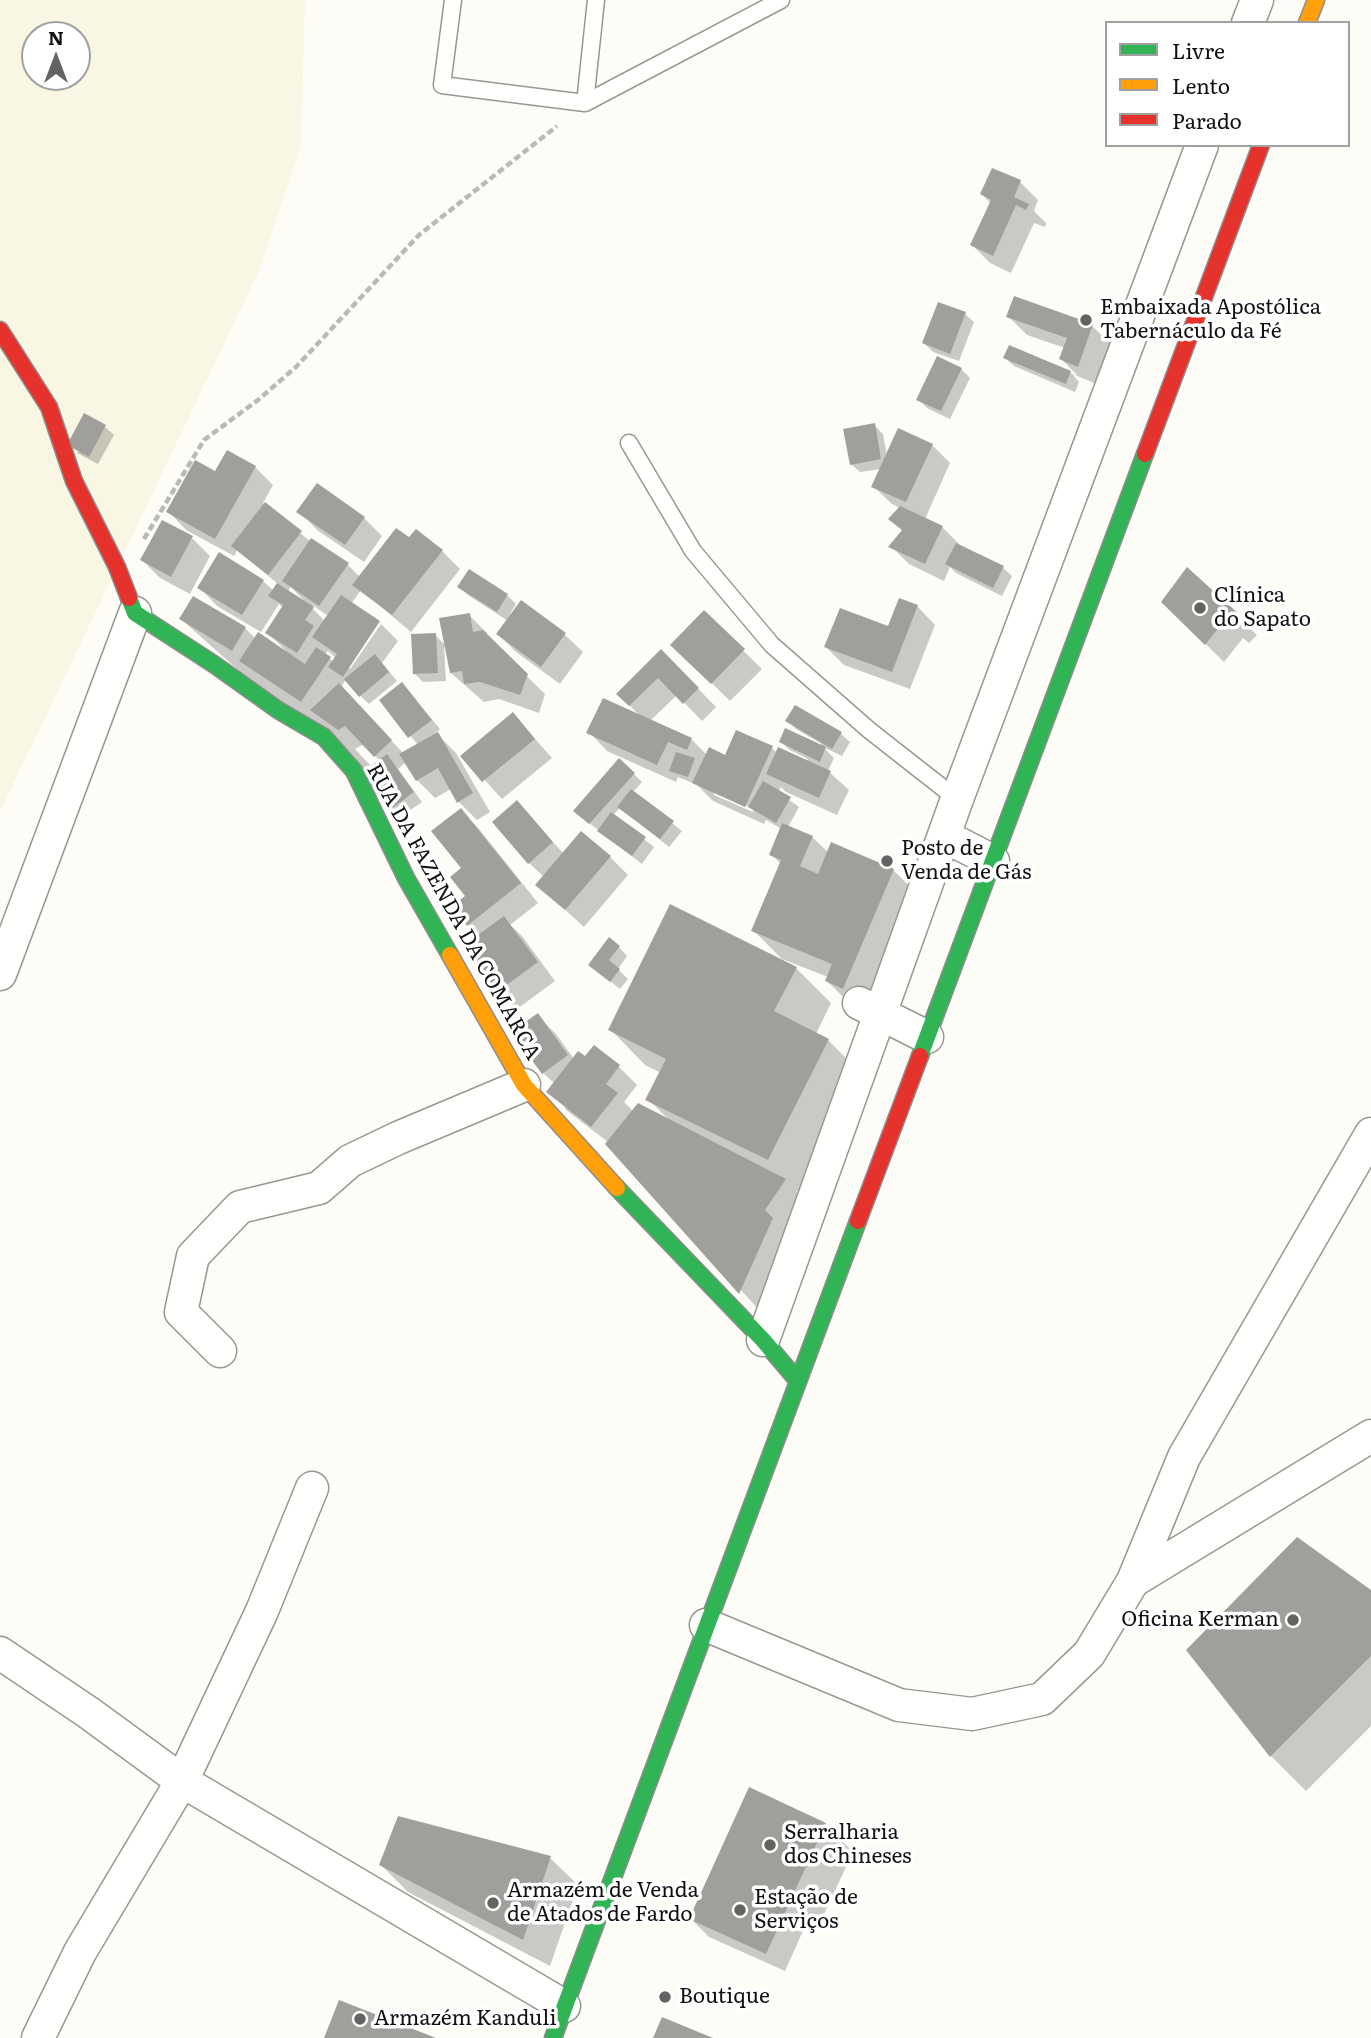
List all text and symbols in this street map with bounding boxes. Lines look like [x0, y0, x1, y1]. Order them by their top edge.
north arrow [21, 21, 91, 91]
legend [1105, 21, 1350, 147]
text: N [48, 23, 64, 51]
text: Livre [1172, 34, 1225, 65]
text: Lento [1172, 69, 1230, 100]
text: Parado [1172, 104, 1242, 135]
place label: Embaixada Apostólica Tabernáculo da Fé [1100, 295, 1321, 345]
marker: Embaixada Apostólica Tabernáculo da Fé [1078, 312, 1094, 328]
place label: Clínica do Sapato [1214, 583, 1311, 633]
marker: Clínica do Sapato [1192, 600, 1208, 616]
street label: RUA DA FAZENDA DA COMARCA [361, 759, 545, 1065]
place label: Posto de Venda de Gás [901, 836, 1031, 886]
marker: Posto de Venda de Gás [879, 853, 895, 869]
place label: Oficina Kerman [1121, 1607, 1279, 1633]
marker: Oficina Kerman [1285, 1612, 1301, 1628]
place label: Serralharia dos Chineses [784, 1820, 912, 1870]
marker: Serralharia dos Chineses [762, 1837, 778, 1853]
place label: Armazém de Venda de Atados de Fardo [507, 1878, 699, 1928]
place label: Estação de Serviços [754, 1885, 858, 1935]
marker: Armazém de Venda de Atados de Fardo [485, 1895, 501, 1911]
marker: Estação de Serviços [732, 1902, 748, 1918]
place label: Boutique [679, 1984, 770, 2010]
marker: Boutique [657, 1989, 673, 2005]
place label: Armazém Kanduli [374, 2006, 556, 2032]
marker: Armazém Kanduli [352, 2011, 368, 2027]

